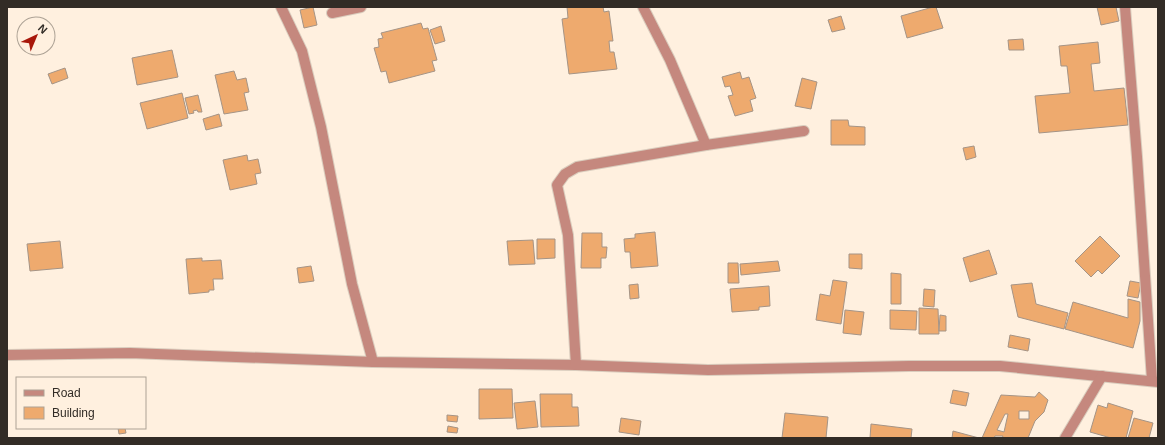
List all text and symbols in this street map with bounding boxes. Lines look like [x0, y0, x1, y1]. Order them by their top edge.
north arrow [16, 16, 56, 56]
text: N [36, 22, 50, 36]
legend [16, 377, 146, 429]
text: Road [52, 386, 81, 400]
text: Building [52, 406, 95, 420]

